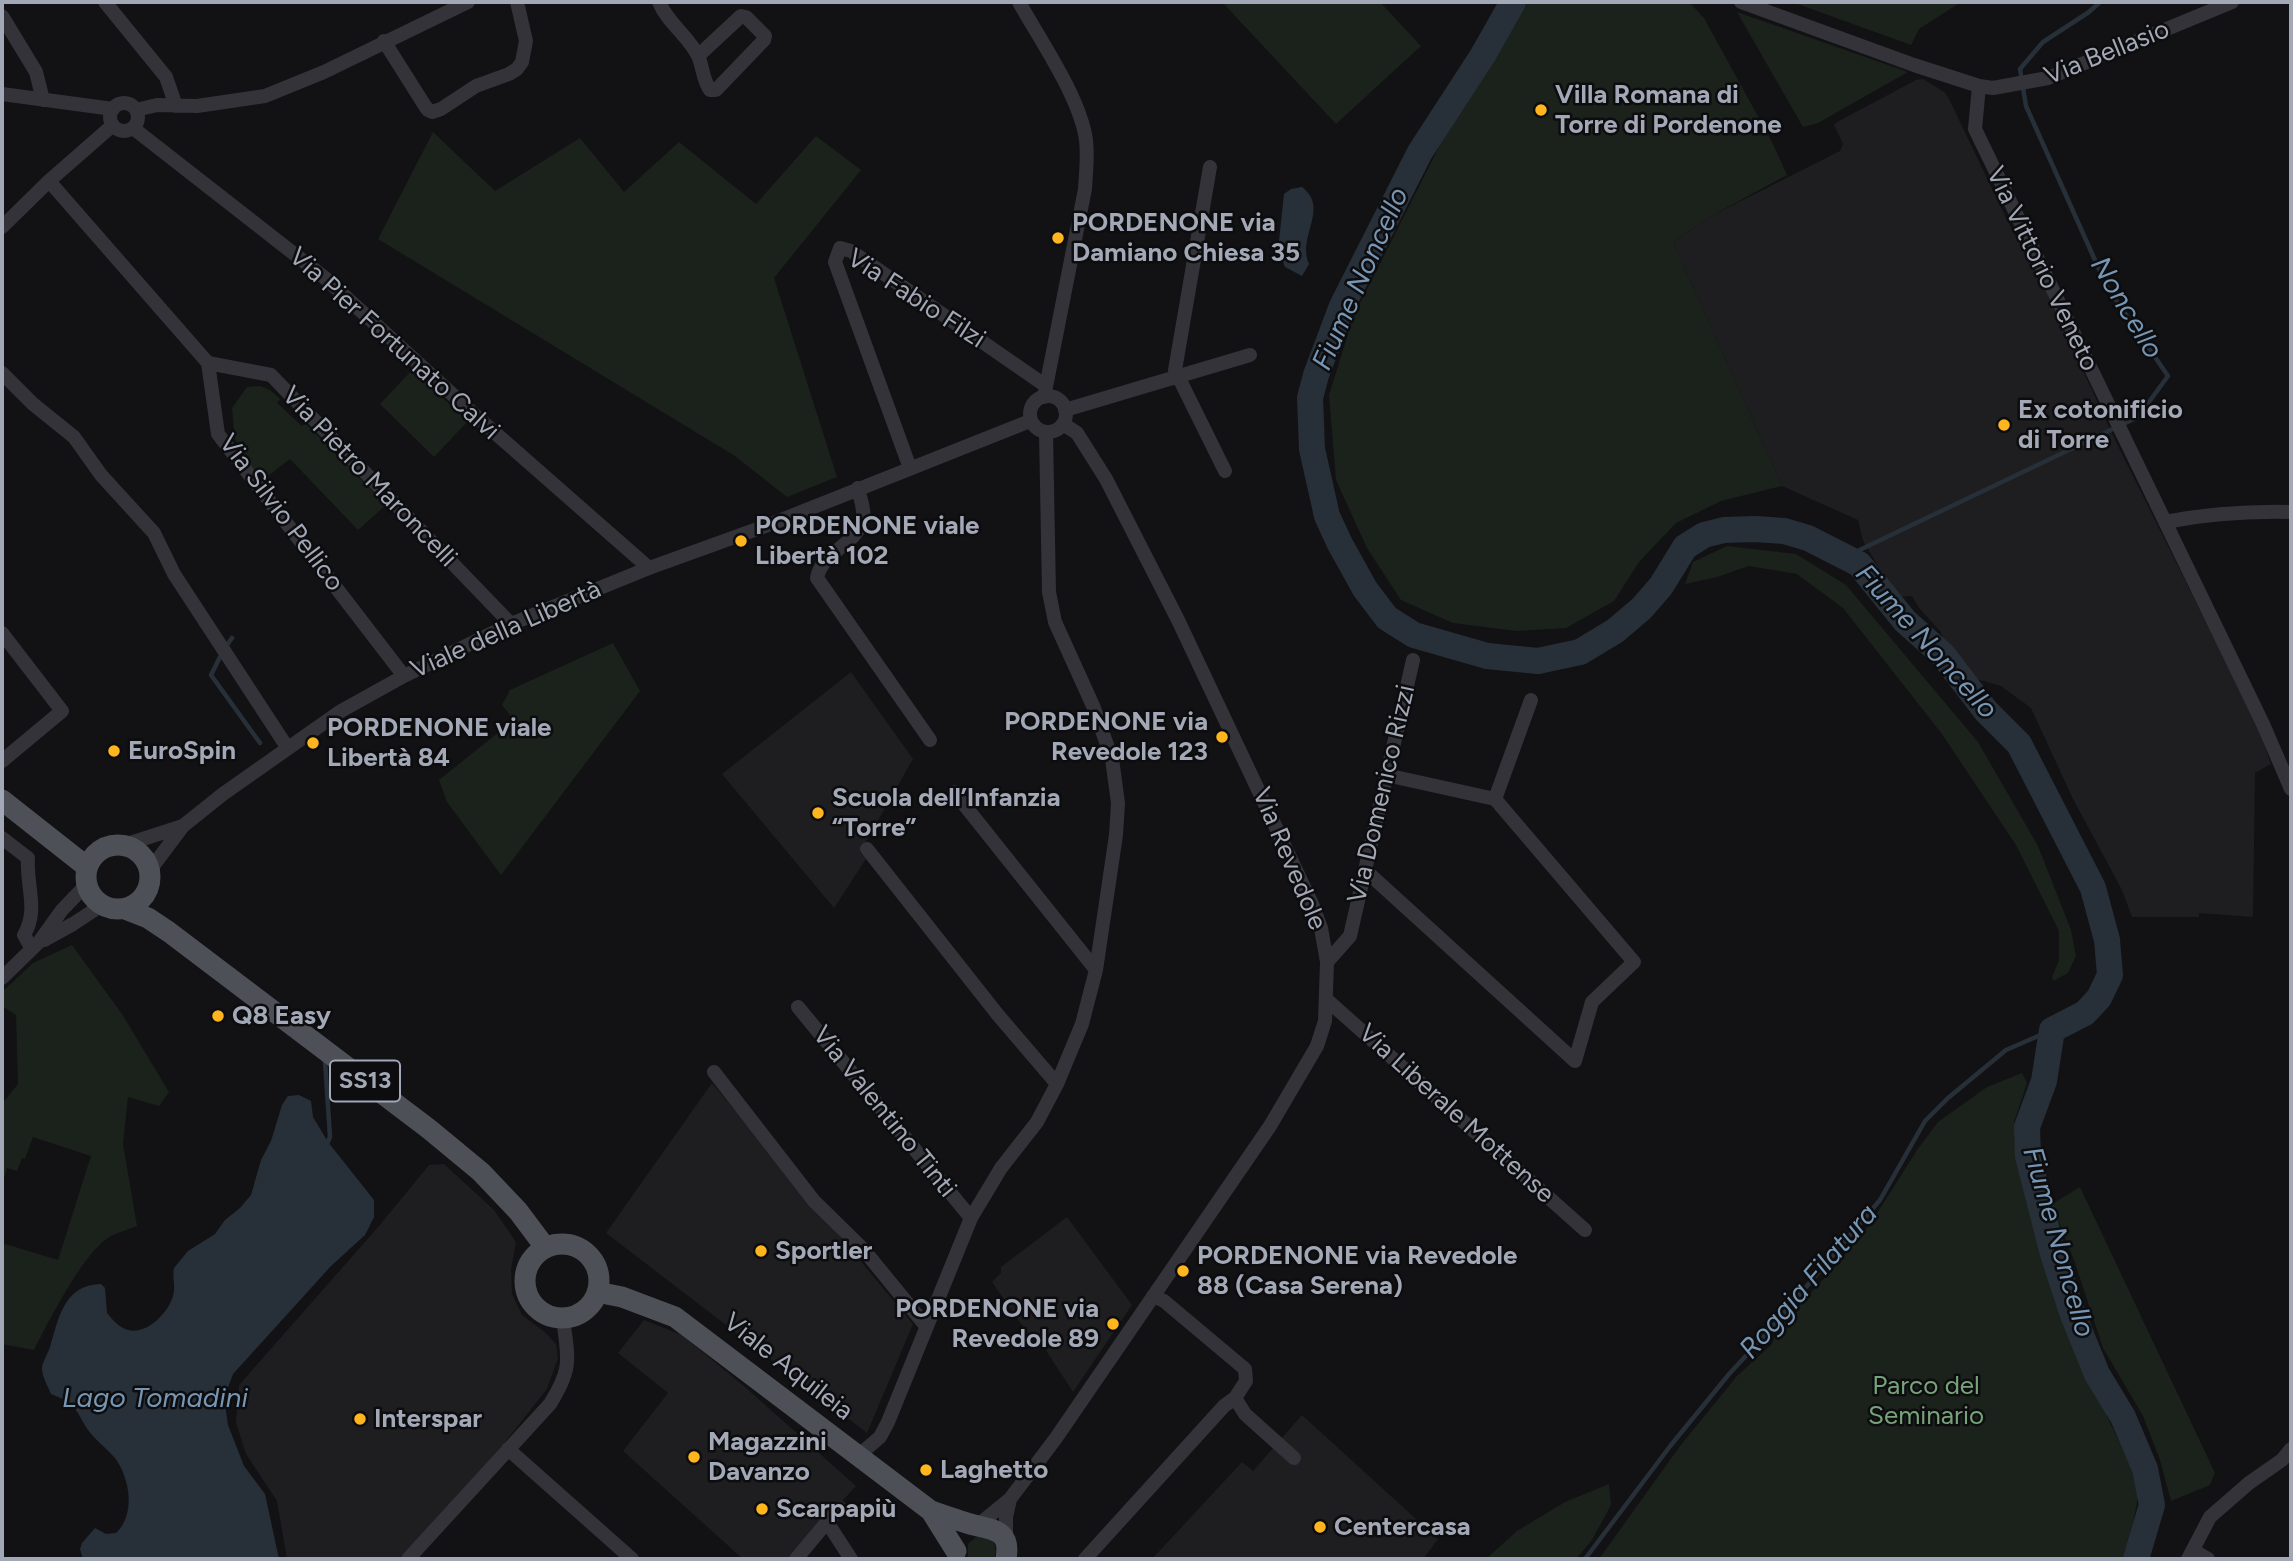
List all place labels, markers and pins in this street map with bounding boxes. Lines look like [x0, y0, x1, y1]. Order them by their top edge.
place label: Villa Romana di Torre di Pordenone [1555, 79, 1782, 140]
marker: Villa Romana di Torre di Pordenone [1533, 102, 1549, 118]
place label: PORDENONE via Damiano Chiesa 35 [1072, 207, 1300, 268]
marker: PORDENONE via Damiano Chiesa 35 [1050, 230, 1066, 246]
place label: Ex cotonificio di Torre [2018, 394, 2183, 456]
marker: Ex cotonificio di Torre [1996, 417, 2012, 433]
place label: PORDENONE viale Libertà 102 [755, 510, 980, 572]
marker: PORDENONE viale Libertà 102 [733, 533, 749, 549]
place label: PORDENONE via Revedole 123 [1004, 706, 1208, 768]
place label: PORDENONE viale Libertà 84 [327, 712, 552, 774]
marker: PORDENONE via Revedole 123 [1214, 729, 1230, 745]
place label: EuroSpin [128, 735, 236, 767]
marker: PORDENONE viale Libertà 84 [305, 735, 321, 751]
marker: EuroSpin [106, 743, 122, 759]
place label: Scuola dell’Infanzia “Torre” [832, 782, 1061, 844]
marker: Scuola dell’Infanzia “Torre” [810, 805, 826, 821]
place label: Q8 Easy [232, 1000, 331, 1032]
marker: Q8 Easy [210, 1008, 226, 1024]
place label: Sportler [775, 1235, 872, 1267]
place label: PORDENONE via Revedole 88 (Casa Serena) [1197, 1240, 1517, 1302]
marker: Sportler [753, 1243, 769, 1259]
marker: PORDENONE via Revedole 88 (Casa Serena) [1175, 1263, 1191, 1279]
place label: PORDENONE via Revedole 89 [895, 1293, 1099, 1354]
marker: PORDENONE via Revedole 89 [1105, 1316, 1121, 1332]
place label: Interspar [374, 1403, 482, 1435]
marker: Interspar [352, 1411, 368, 1427]
place label: Magazzini Davanzo [708, 1426, 827, 1488]
marker: Magazzini Davanzo [686, 1449, 702, 1465]
place label: Laghetto [940, 1454, 1048, 1486]
marker: Laghetto [918, 1462, 934, 1478]
place label: Scarpapiù [776, 1493, 896, 1525]
marker: Scarpapiù [754, 1501, 770, 1517]
place label: Centercasa [1334, 1511, 1471, 1543]
marker: Centercasa [1312, 1519, 1328, 1535]

